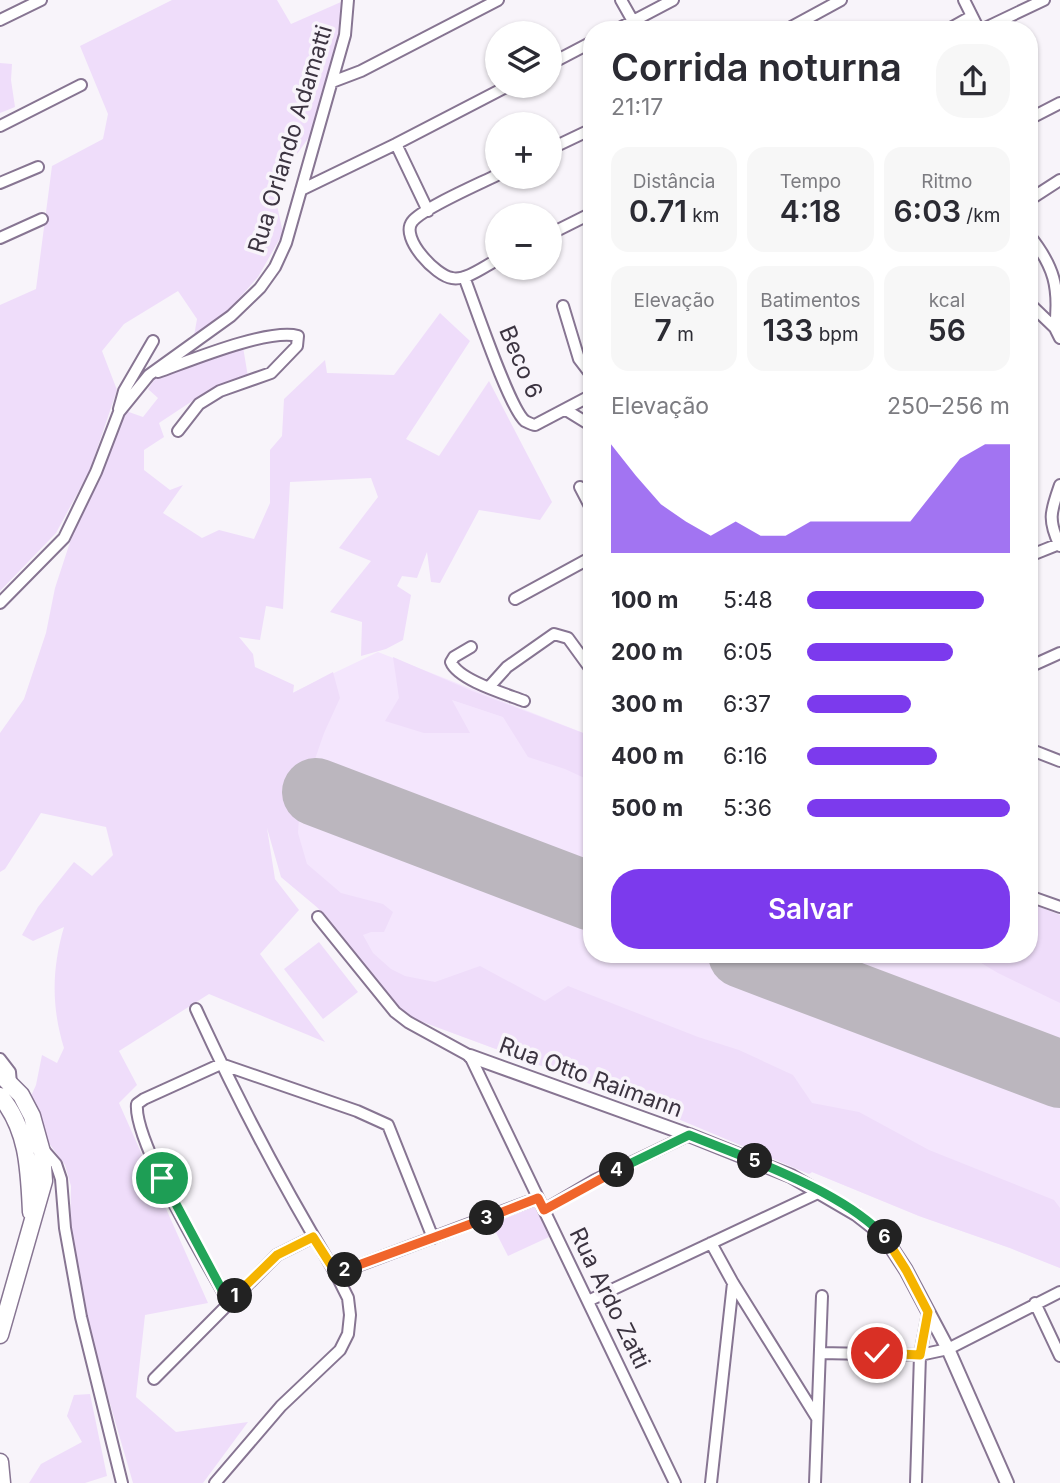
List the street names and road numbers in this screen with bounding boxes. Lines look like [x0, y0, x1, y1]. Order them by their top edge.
street label: Rua Orlando Adamatti [242, 22, 338, 256]
street label: Beco 6 [493, 321, 549, 403]
street label: Rua Otto Raimann [495, 1031, 687, 1123]
street label: Rua Ardo Zatti [564, 1223, 656, 1373]

